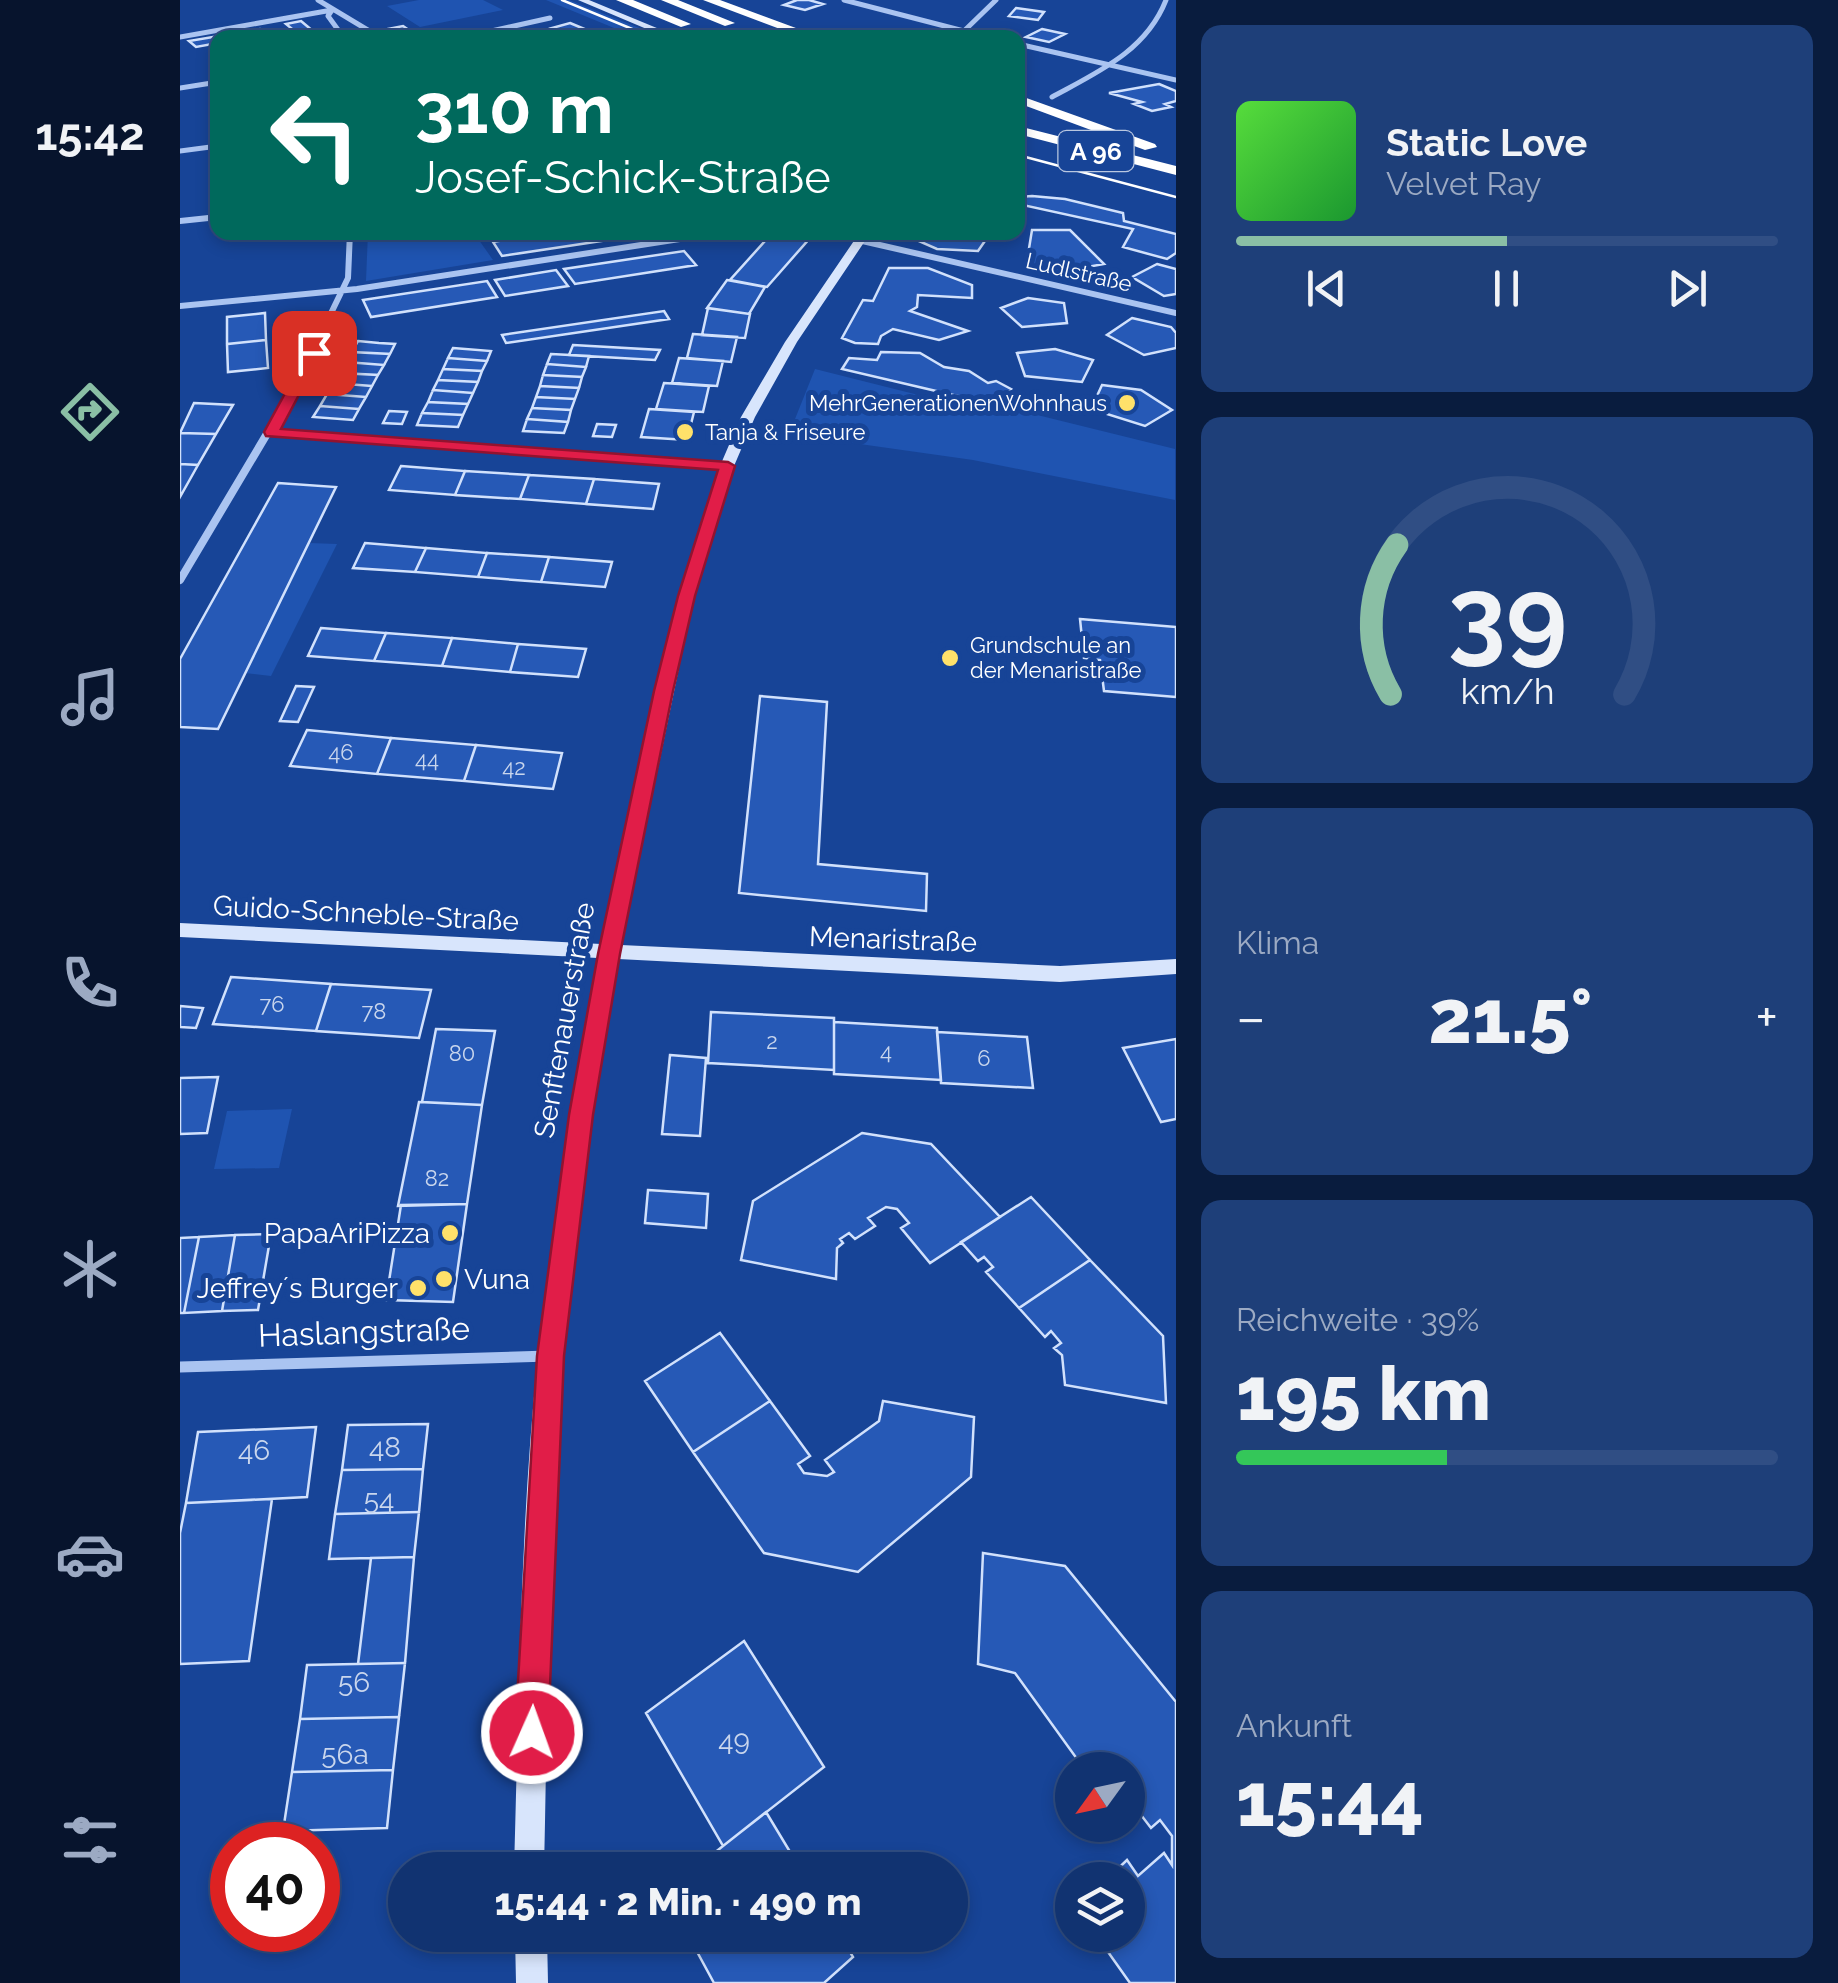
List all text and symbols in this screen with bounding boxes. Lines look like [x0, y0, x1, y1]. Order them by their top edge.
text: 310 m [415, 67, 614, 149]
icon: left [250, 70, 380, 200]
text: 15:42 [35, 108, 145, 161]
text: Static Love [1386, 120, 1587, 165]
road number: A 96 [1058, 131, 1134, 171]
text: Josef-Schick-Straße [415, 151, 831, 204]
text: Velvet Ray [1386, 165, 1541, 202]
street label: Ludlstraße [1023, 247, 1135, 297]
icon: previous [1299, 261, 1354, 316]
icon: pause [1479, 261, 1534, 316]
icon: next [1660, 261, 1715, 316]
pin [272, 311, 357, 396]
icon: arrive [287, 326, 342, 381]
icon: directions [55, 377, 125, 447]
place label: MehrGenerationenWohnhaus [809, 390, 1107, 416]
marker: MehrGenerationenWohnhaus [1116, 392, 1138, 414]
place label: Tanja & Friseure [705, 419, 865, 445]
marker: Tanja & Friseure [674, 421, 696, 443]
text: 39 [1447, 554, 1567, 676]
place label: Grundschule an der Menaristraße [970, 632, 1142, 683]
marker: Grundschule an der Menaristraße [939, 647, 961, 669]
icon: music [55, 662, 125, 732]
text: km/h [1460, 670, 1554, 712]
house number: 46 [328, 739, 354, 765]
house number: 44 [415, 746, 439, 772]
house number: 42 [502, 754, 526, 780]
street label: Guido-Schneble-Straße [212, 889, 520, 938]
street label: Senftenauerstraße [528, 900, 601, 1140]
street label: Menaristraße [808, 920, 978, 959]
text: Klima [1236, 924, 1319, 961]
icon: phone [55, 948, 125, 1018]
text: 21.5° [1428, 972, 1592, 1061]
text: − [1236, 985, 1266, 1050]
text: + [1755, 985, 1778, 1050]
house number: 76 [259, 991, 285, 1017]
house number: 78 [362, 998, 386, 1024]
house number: 2 [766, 1028, 778, 1054]
house number: 4 [880, 1038, 892, 1064]
house number: 80 [449, 1040, 475, 1066]
house number: 6 [977, 1045, 991, 1071]
house number: 82 [425, 1165, 449, 1191]
place label: PapaAriPizza [264, 1217, 430, 1250]
marker: PapaAriPizza [439, 1222, 461, 1244]
icon: climate [55, 1234, 125, 1304]
place label: Vuna [464, 1263, 530, 1296]
marker: Vuna [433, 1268, 455, 1290]
place label: Jeffrey´s Burger [196, 1272, 398, 1305]
marker: Jeffrey´s Burger [407, 1277, 429, 1299]
text: Reichweite · 39% [1236, 1301, 1479, 1338]
street label: Haslangstraße [257, 1309, 471, 1354]
text: 195 km [1236, 1349, 1491, 1438]
house number: 48 [369, 1431, 401, 1464]
house number: 46 [238, 1434, 270, 1467]
house number: 54 [364, 1483, 394, 1516]
icon: car [55, 1519, 125, 1589]
house number: 56 [338, 1666, 370, 1699]
position arrow [480, 1681, 584, 1785]
text: Ankunft [1236, 1707, 1352, 1744]
house number: 49 [718, 1724, 750, 1757]
house number: 56a [321, 1738, 369, 1771]
north arrow [1055, 1752, 1145, 1842]
map controls [1055, 1752, 1145, 1952]
text: 15:44 [1236, 1755, 1424, 1844]
icon: filters [55, 1805, 125, 1875]
speed limit sign: 40 [210, 1822, 340, 1952]
button: layers [1055, 1862, 1145, 1952]
text: 15:44 · 2 Min. · 490 m [494, 1879, 862, 1924]

